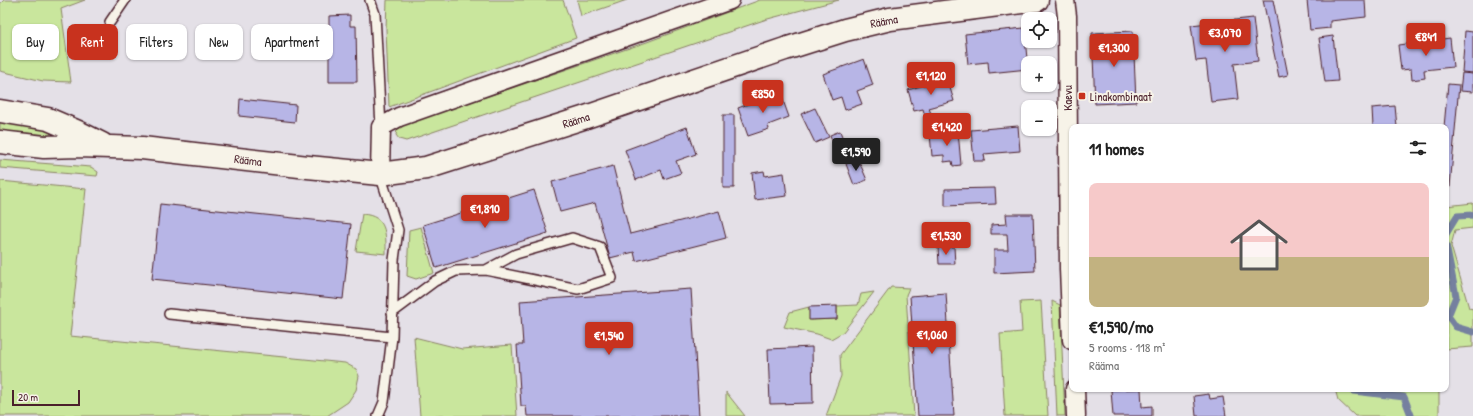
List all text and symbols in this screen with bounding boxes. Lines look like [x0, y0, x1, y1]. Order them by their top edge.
street label: Rääma [869, 10, 900, 32]
map controls [1021, 12, 1057, 136]
button: locate [1021, 12, 1057, 48]
pin: €3,070 [1192, 19, 1258, 53]
text: €3,070 [1209, 23, 1241, 41]
pin: €841 [1402, 23, 1450, 57]
chip: Buy [12, 24, 59, 60]
chip: Rent [67, 24, 118, 60]
chip: Filters [126, 24, 187, 60]
chip: New [195, 24, 243, 60]
chip: Apartment [251, 24, 333, 60]
text: €841 [1415, 27, 1437, 45]
pin: €1,300 [1081, 34, 1147, 68]
text: €1,300 [1098, 38, 1130, 56]
button: + [1021, 56, 1057, 92]
pin: €1,120 [898, 62, 964, 96]
text: €1,120 [916, 66, 946, 84]
pin: €850 [739, 80, 787, 114]
text: €850 [751, 84, 775, 102]
street label: Kaevu [1059, 85, 1076, 111]
place label: Linakombinaat [1090, 88, 1153, 105]
marker: Linakombinaat [1077, 91, 1087, 101]
button: − [1021, 100, 1057, 136]
street label: Rääma [560, 108, 592, 132]
pin: €1,420 [914, 113, 980, 147]
text: €1,420 [932, 117, 962, 135]
text: 11 homes [1089, 137, 1144, 160]
icon: filters [1407, 137, 1429, 159]
pin: €1,590 [823, 138, 889, 172]
text: €1,590 [841, 142, 871, 160]
street label: Rääma [233, 150, 263, 170]
pin: €1,810 [452, 195, 518, 229]
text: €1,810 [470, 199, 500, 217]
icon: home [1223, 209, 1295, 281]
pin: €1,530 [913, 222, 979, 256]
text: €1,530 [931, 226, 961, 244]
text: €1,590/mo [1089, 315, 1153, 338]
pin: €1,060 [899, 321, 965, 355]
pin: €1,540 [576, 322, 642, 356]
text: €1,060 [917, 325, 947, 343]
text: €1,540 [594, 326, 624, 344]
text: 5 rooms · 118 m² [1089, 338, 1165, 356]
text: Rääma [1089, 356, 1119, 374]
scale bar [12, 388, 80, 407]
text: 20 m [18, 390, 38, 404]

